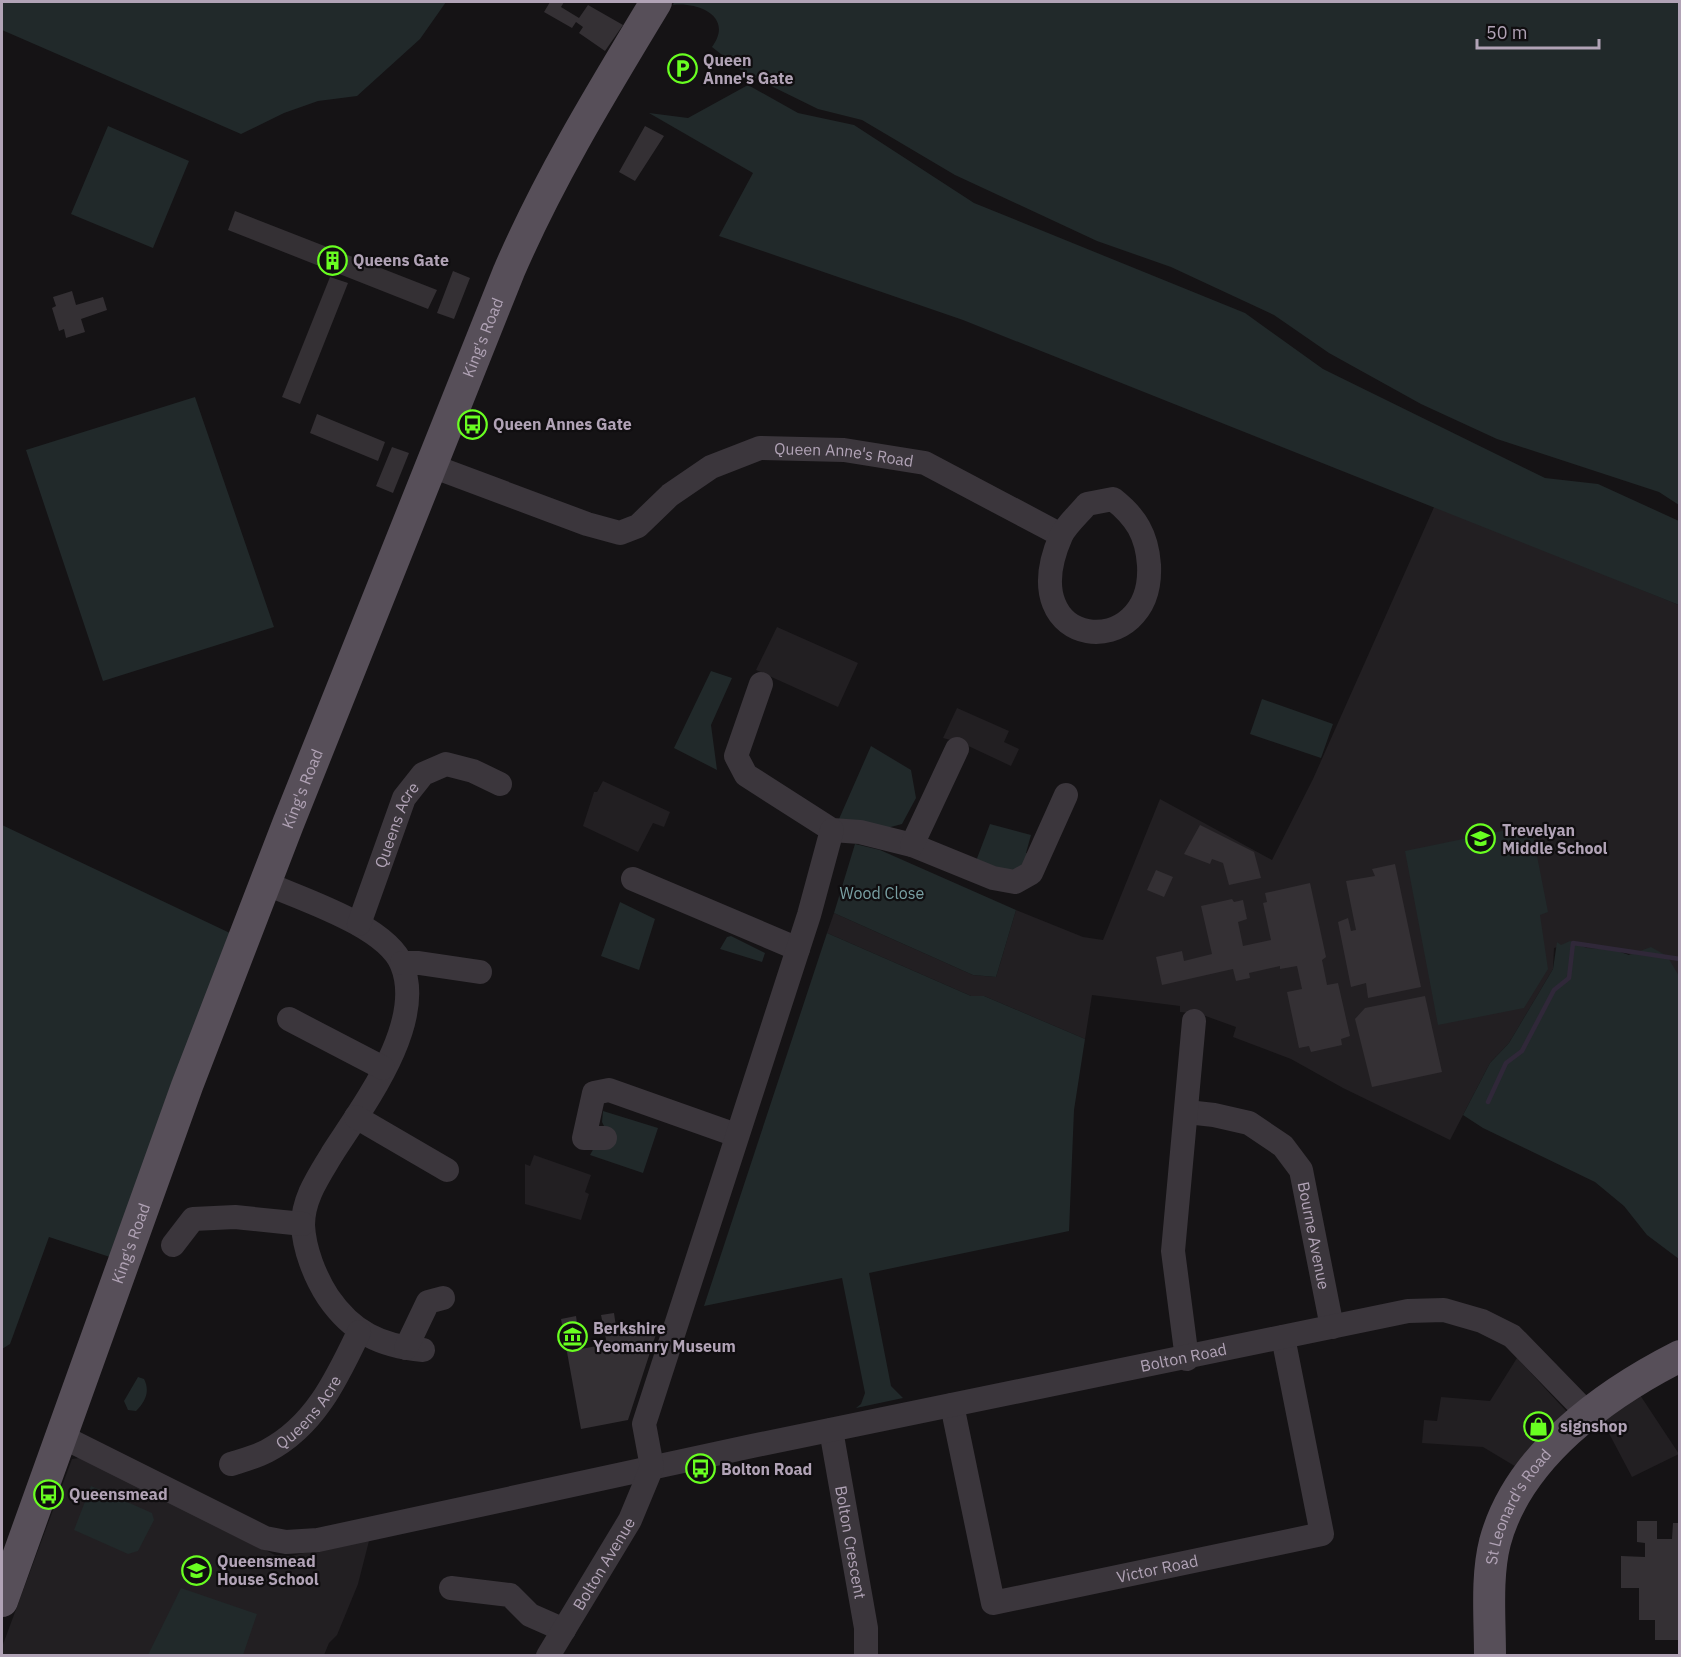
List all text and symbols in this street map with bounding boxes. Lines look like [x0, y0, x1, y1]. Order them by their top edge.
scale bar [1477, 12, 1598, 50]
text: 50 m [1486, 21, 1528, 44]
place label: Queen Anne's Gate [703, 50, 793, 88]
parking icon: Queen Anne's Gate [666, 53, 698, 85]
building icon: Queens Gate [316, 244, 348, 276]
place label: Queens Gate [353, 250, 449, 270]
street label: King's Road [458, 295, 507, 380]
bus stop icon: Queen Annes Gate [456, 408, 488, 440]
place label: Queen Annes Gate [493, 414, 632, 434]
street label: Queen Anne's Road [774, 438, 915, 471]
street label: King's Road [277, 746, 327, 831]
street label: Queens Acre [370, 778, 423, 871]
place label: Trevelyan Middle School [1502, 820, 1608, 858]
school or university icon: Trevelyan Middle School [1465, 823, 1497, 855]
park label: Wood Close [840, 883, 925, 903]
street label: Bourne Avenue [1294, 1180, 1334, 1291]
street label: King's Road [107, 1200, 154, 1286]
place label: Berkshire Yeomanry Museum [593, 1318, 736, 1356]
museum icon: Berkshire Yeomanry Museum [556, 1321, 588, 1353]
street label: Bolton Road [1138, 1339, 1228, 1376]
street label: Queens Acre [272, 1371, 346, 1453]
shop icon: signshop [1523, 1410, 1555, 1442]
place label: signshop [1560, 1416, 1628, 1436]
street label: St Leonard's Road [1481, 1444, 1555, 1566]
bus stop icon: Bolton Road [684, 1453, 716, 1485]
place label: Bolton Road [721, 1459, 812, 1479]
bus stop icon: Queensmead [32, 1478, 64, 1510]
place label: Queensmead [69, 1484, 168, 1504]
street label: Bolton Crescent [831, 1484, 871, 1601]
street label: Bolton Avenue [568, 1513, 639, 1613]
street label: Victor Road [1115, 1550, 1200, 1587]
place label: Queensmead House School [217, 1551, 319, 1589]
school or university icon: Queensmead House School [180, 1554, 212, 1586]

